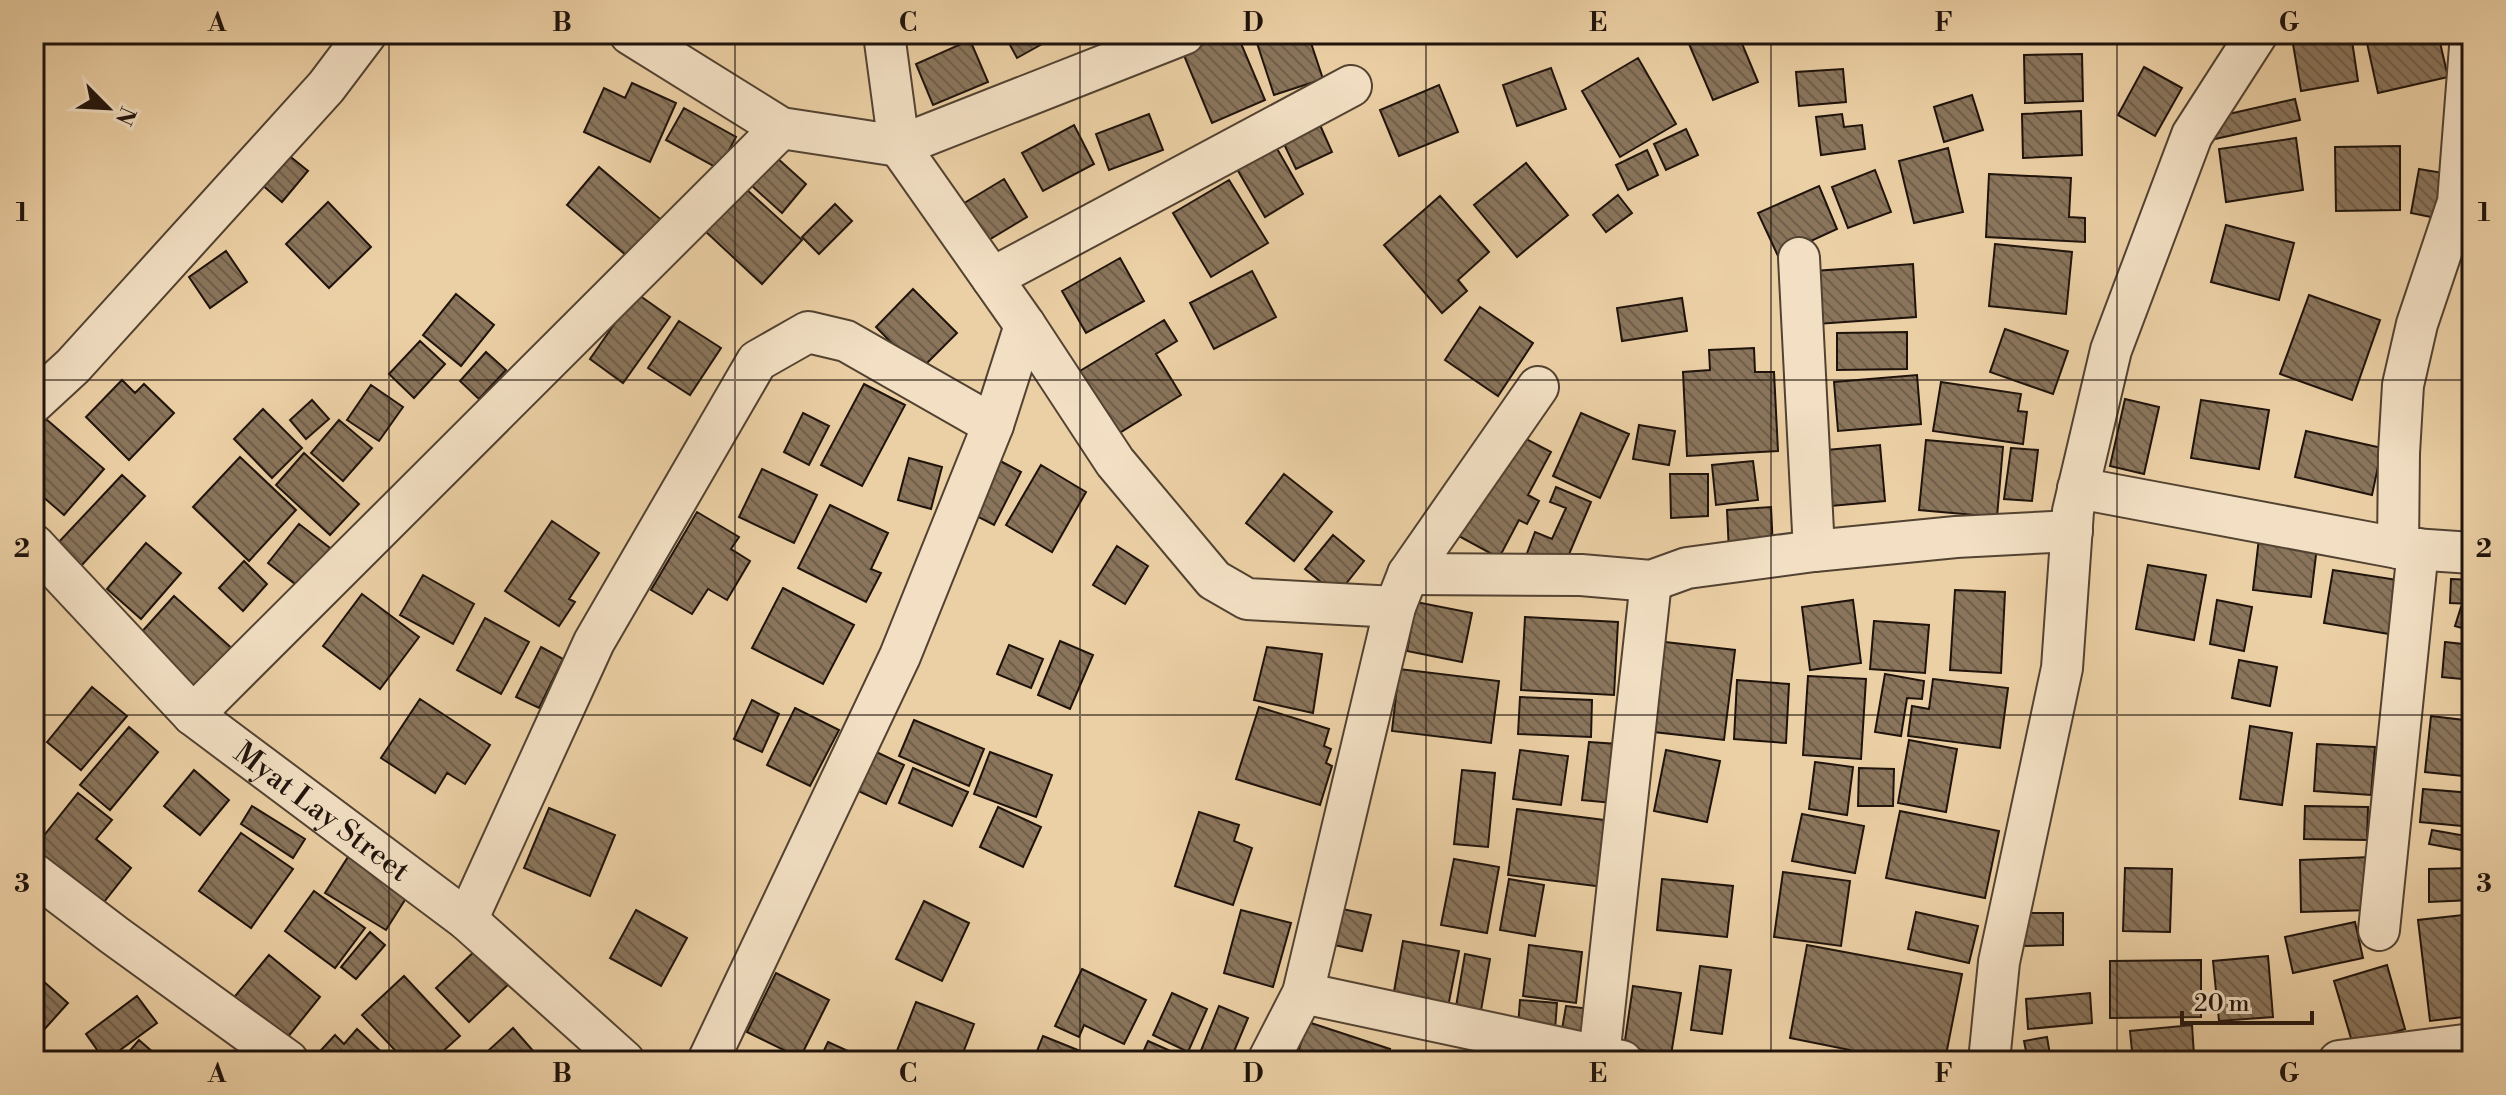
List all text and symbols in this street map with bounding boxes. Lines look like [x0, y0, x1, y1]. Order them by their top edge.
text: A [207, 7, 227, 39]
text: B [552, 7, 572, 39]
text: C [899, 7, 917, 39]
text: D [1243, 7, 1263, 39]
text: E [1589, 7, 1607, 39]
text: F [1935, 7, 1953, 39]
text: G [2279, 7, 2300, 39]
north arrow [68, 68, 148, 148]
text: N [109, 102, 141, 130]
text: 1 [16, 197, 29, 229]
text: 1 [2478, 197, 2491, 229]
text: 2 [14, 533, 30, 565]
text: 2 [2476, 533, 2492, 565]
street label: Myat Lay Street [226, 734, 417, 891]
text: 3 [14, 868, 30, 900]
text: 3 [2476, 868, 2492, 900]
scale bar [2182, 975, 2312, 1025]
text: 20 m [2194, 989, 2250, 1019]
text: A [207, 1058, 227, 1090]
text: B [552, 1058, 572, 1090]
text: C [899, 1058, 917, 1090]
text: D [1243, 1058, 1263, 1090]
text: E [1589, 1058, 1607, 1090]
text: F [1935, 1058, 1953, 1090]
text: G [2279, 1058, 2300, 1090]

